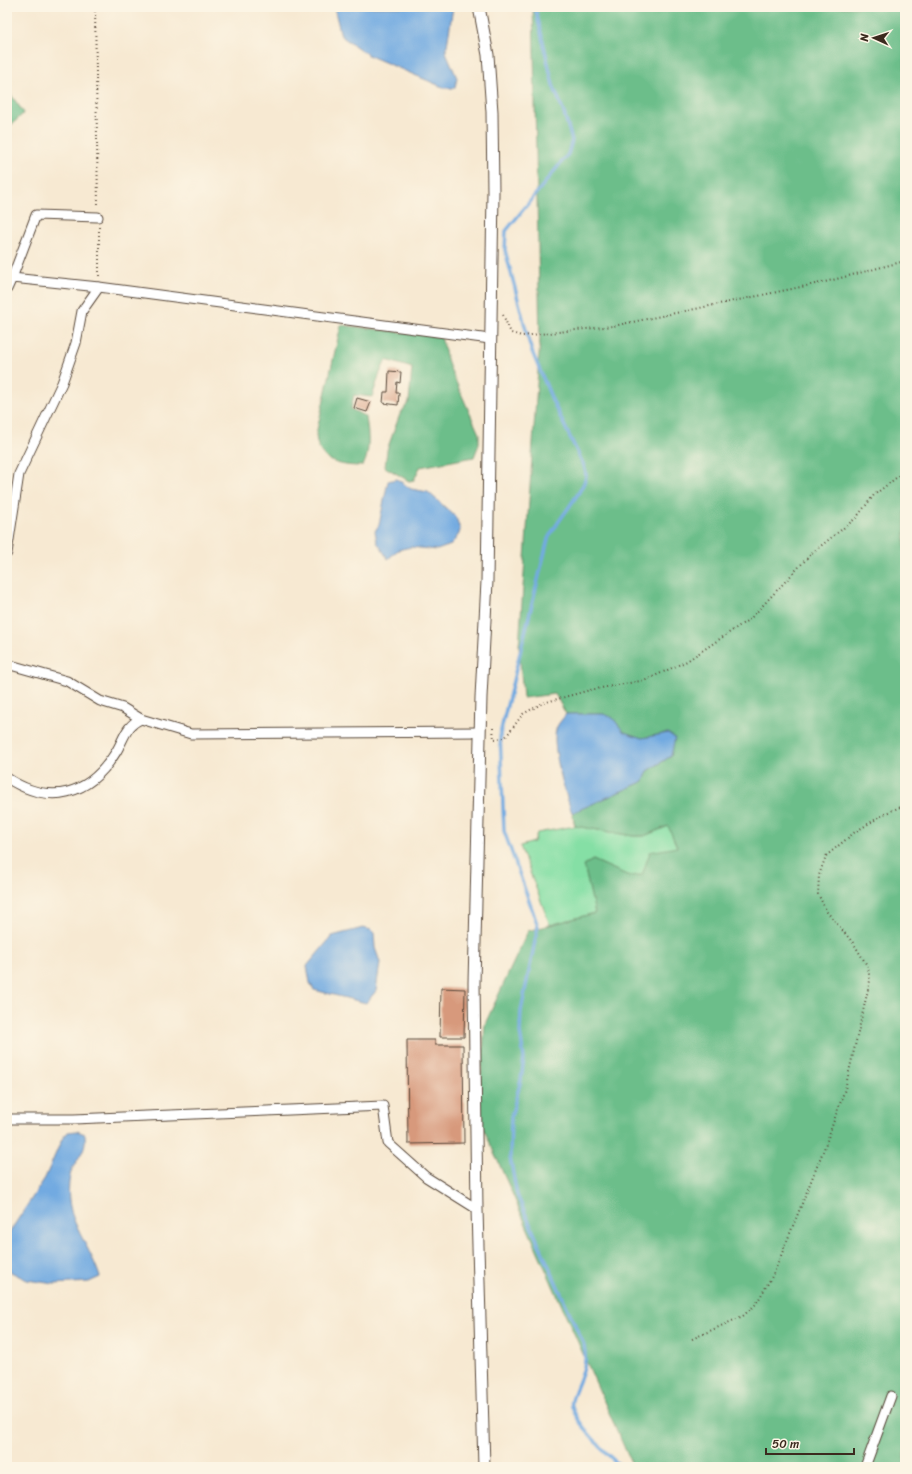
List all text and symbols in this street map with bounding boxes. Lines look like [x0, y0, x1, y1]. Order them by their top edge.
north arrow [854, 18, 894, 58]
text: N [855, 33, 874, 43]
scale bar [766, 1430, 854, 1456]
text: 50 m [772, 1433, 799, 1455]

